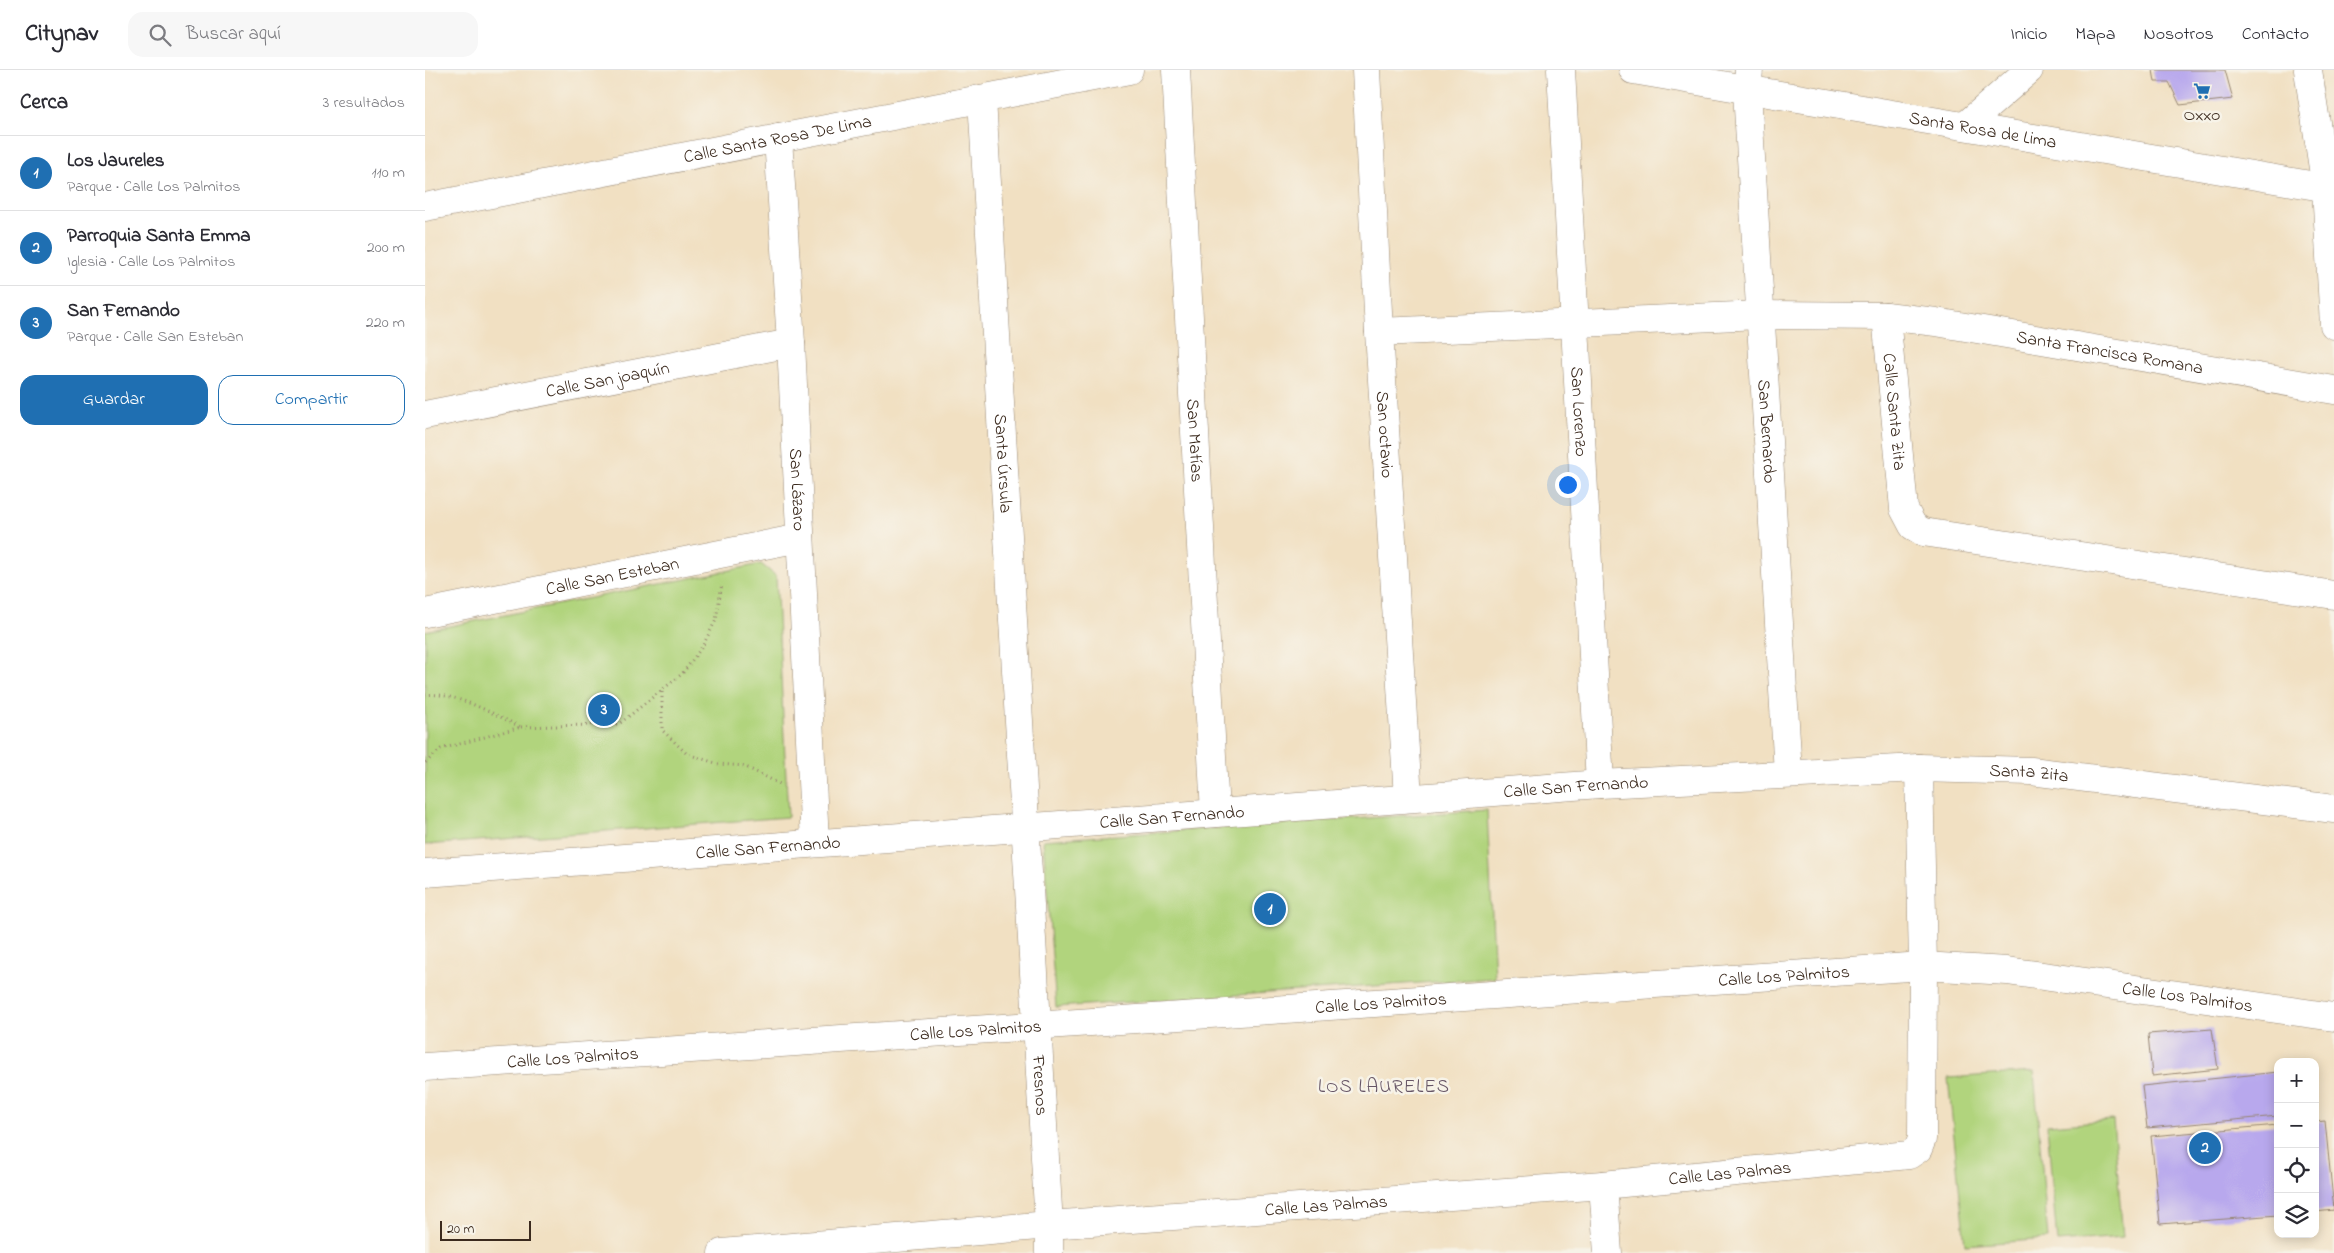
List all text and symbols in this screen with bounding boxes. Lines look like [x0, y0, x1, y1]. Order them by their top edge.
search box [128, 12, 478, 57]
text: Citynav [25, 17, 98, 52]
icon: search [146, 21, 174, 49]
text: Buscar aquí [186, 21, 281, 48]
text: Inicio [2010, 22, 2047, 48]
text: Mapa [2075, 22, 2116, 48]
text: Nosotros [2144, 22, 2214, 48]
text: Contacto [2242, 22, 2309, 48]
supermarket icon: Oxxo [2192, 81, 2212, 101]
text: Cerca [20, 88, 68, 118]
text: 3 resultados [323, 91, 405, 115]
place label: Oxxo [2184, 103, 2220, 129]
street label: Santa Rosa de Lima [1907, 106, 2059, 157]
street label: Calle Santa Rosa De Lima [682, 109, 874, 171]
text: Los Jaureles [67, 148, 164, 175]
text: 1 [33, 161, 39, 185]
text: 110 m [371, 161, 405, 185]
text: Parque · Calle Los Palmitos [67, 175, 240, 199]
text: Parroquia Santa Emma [67, 223, 250, 250]
text: 2 [32, 236, 40, 260]
text: 200 m [367, 236, 405, 260]
text: Iglesia · Calle Los Palmitos [67, 250, 235, 274]
text: San Fernando [67, 298, 180, 325]
text: 3 [33, 311, 39, 335]
text: 220 m [366, 311, 405, 335]
text: Parque · Calle San Esteban [67, 325, 243, 349]
street label: Santa Francisca Romana [2014, 325, 2205, 382]
street label: Calle Santa Zita [1875, 352, 1911, 472]
street label: Calle San joaquín [544, 356, 672, 406]
street label: San Lorenzo [1562, 366, 1593, 457]
button: Guardar [20, 375, 208, 425]
button: Compartir [218, 375, 405, 425]
street label: San Bernardo [1749, 379, 1782, 484]
street label: San octavio [1368, 390, 1399, 479]
street label: San Matías [1178, 398, 1209, 483]
street label: Santa Úrsula [986, 413, 1018, 514]
street label: San Lázaro [781, 448, 811, 531]
your location [1555, 472, 1581, 498]
street label: Calle San Esteban [544, 551, 682, 604]
pin: 3 [588, 691, 620, 729]
street label: Santa Zita [1989, 759, 2070, 791]
street label: Calle San Fernando [1502, 771, 1649, 806]
street label: Calle San Fernando [1099, 800, 1245, 837]
street label: Calle San Fernando [695, 831, 842, 867]
pin: 1 [1254, 890, 1286, 928]
street label: Calle Los Palmitos [1717, 960, 1851, 995]
street label: Calle Los Palmitos [2120, 976, 2255, 1020]
street label: Calle Los Palmitos [1314, 987, 1448, 1022]
street label: Calle Los Palmitos [909, 1014, 1043, 1049]
street label: Calle Los Palmitos [506, 1042, 639, 1076]
street label: Fresnos [1024, 1053, 1053, 1116]
map controls [2274, 1058, 2319, 1238]
button: + [2274, 1058, 2319, 1103]
district label: LOS LAURELES [1318, 1074, 1450, 1101]
button: − [2274, 1103, 2319, 1148]
pin: 2 [2189, 1129, 2221, 1167]
button: locate [2274, 1148, 2319, 1193]
street label: Calle Las Palmas [1667, 1156, 1793, 1194]
street label: Calle Las Palmas [1264, 1190, 1389, 1224]
button: layers [2274, 1193, 2319, 1238]
scale bar [440, 1218, 531, 1241]
text: 20 m [447, 1219, 474, 1240]

